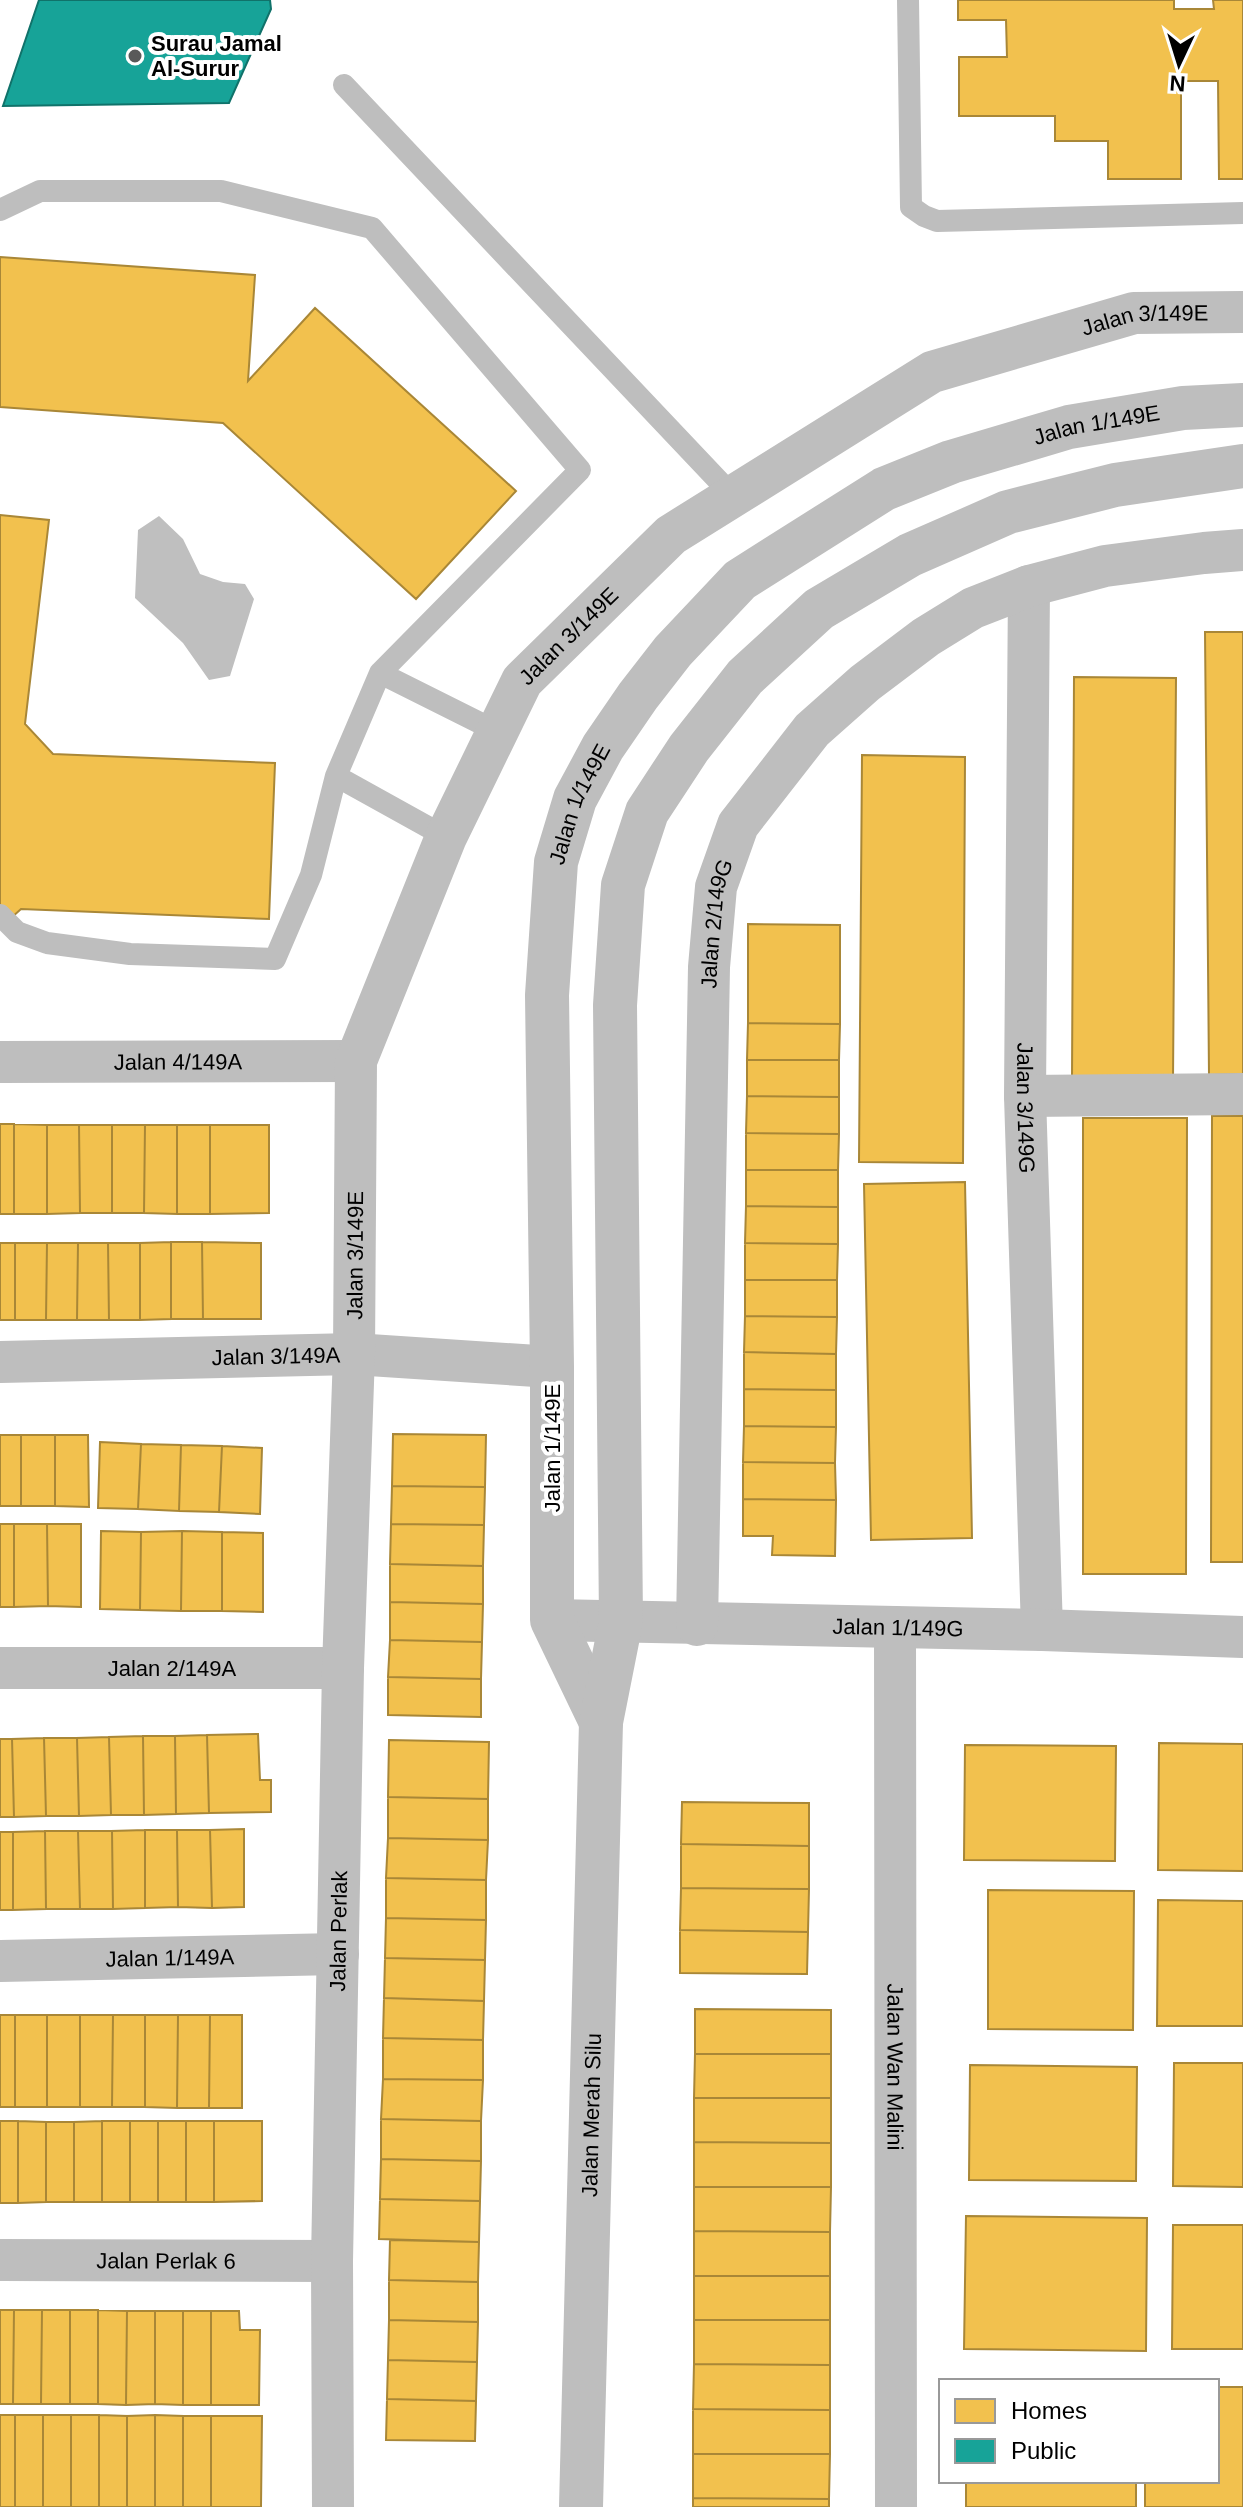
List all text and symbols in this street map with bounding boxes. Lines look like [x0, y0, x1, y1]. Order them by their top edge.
north arrow [1139, 24, 1219, 104]
place label: Surau Jamal Al-Surur [151, 31, 282, 81]
marker: Surau Jamal Al-Surur [126, 47, 144, 65]
text: N [1169, 70, 1186, 96]
street label: Jalan 3/149E [1079, 300, 1208, 341]
street label: Jalan 1/149E [1030, 400, 1162, 450]
street label: Jalan 3/149E [514, 582, 623, 690]
street label: Jalan 1/149E [544, 740, 615, 867]
street label: Jalan 2/149G [697, 856, 738, 989]
street label: Jalan 3/149G [1012, 1042, 1039, 1174]
street label: Jalan 4/149A [114, 1049, 243, 1075]
street label: Jalan 3/149E [342, 1191, 368, 1320]
street label: Jalan 3/149A [211, 1342, 341, 1370]
street label: Jalan 1/149E [540, 1384, 565, 1512]
street label: Jalan 1/149G [832, 1614, 964, 1641]
street label: Jalan 2/149A [108, 1656, 237, 1681]
street label: Jalan Perlak [325, 1869, 352, 1992]
street label: Jalan 1/149A [105, 1944, 235, 1972]
street label: Jalan Wan Malini [882, 1984, 908, 2150]
street label: Jalan Merah Silu [577, 2033, 606, 2197]
street label: Jalan Perlak 6 [96, 2248, 236, 2274]
legend [939, 2379, 1219, 2483]
text: Homes [1011, 2397, 1087, 2424]
text: Public [1011, 2437, 1076, 2464]

